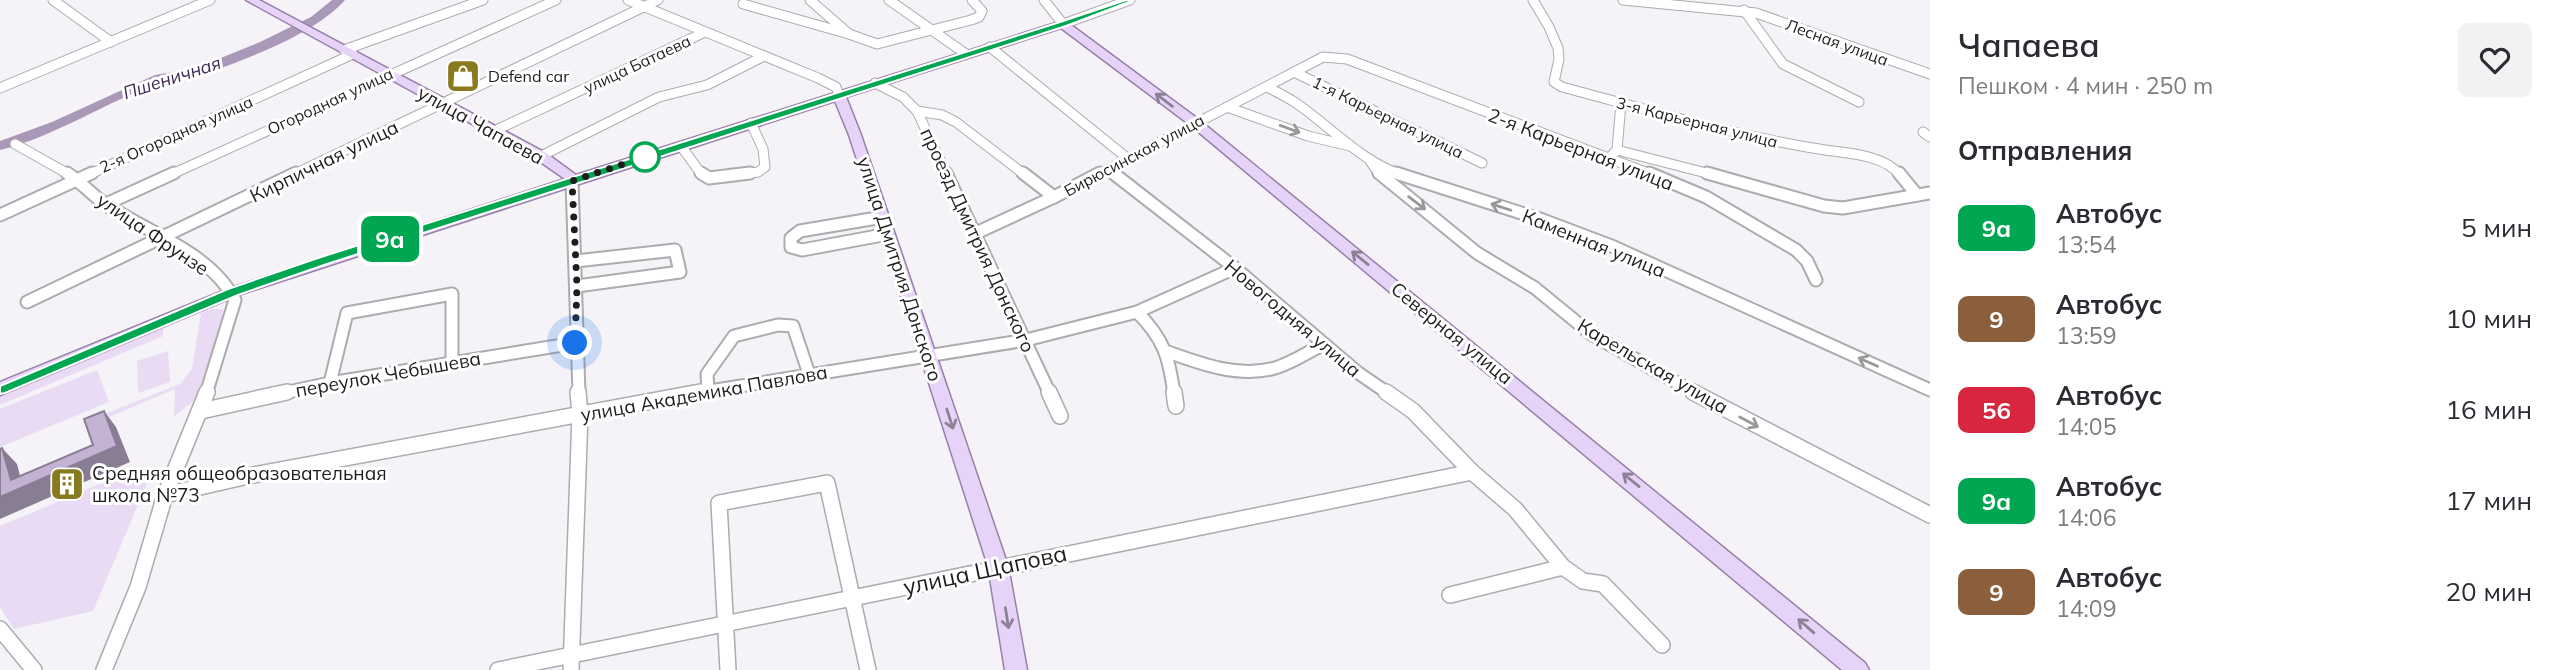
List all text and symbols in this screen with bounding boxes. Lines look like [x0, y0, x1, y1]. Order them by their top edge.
street label: Лесная улица [1783, 14, 1891, 70]
button: heart [2458, 23, 2532, 97]
text: Чапаева [1958, 24, 2100, 65]
street label: улица Батаева [580, 30, 694, 98]
water label: Пшеничная [120, 51, 224, 104]
shop icon: Defend car [444, 57, 482, 95]
street label: Огородная улица [264, 63, 396, 139]
place label: Defend car [488, 66, 569, 86]
text: Пешком · 4 мин · 250 m [1958, 71, 2213, 100]
street label: 1-я Карьерная улица [1309, 72, 1467, 162]
street label: улица Чапаева [414, 80, 548, 170]
street label: 2-я Огородная улица [96, 91, 256, 177]
street label: 3-я Карьерная улица [1614, 92, 1780, 152]
one-way arrow [1155, 93, 1174, 108]
street label: 2-я Карьерная улица [1485, 103, 1677, 195]
street label: Бирюсинская улица [1060, 110, 1208, 200]
street label: Кирпичная улица [246, 115, 402, 207]
street label: проезд Дмитрия Донского [915, 124, 1041, 356]
one-way arrow [1278, 124, 1300, 136]
text: Отправления [1958, 134, 2132, 167]
unlabelled marker [630, 142, 660, 172]
street label: улица Дмитрия Донского [852, 154, 948, 384]
street label: улица Фрунзе [92, 188, 214, 280]
one-way arrow [1408, 196, 1426, 211]
text: Автобус [2056, 197, 2162, 230]
one-way arrow [1490, 199, 1512, 212]
street label: Каменная улица [1519, 203, 1669, 283]
text: 5 мин [2461, 211, 2532, 244]
text: 9а [1982, 213, 2011, 243]
line badge: 9а [358, 216, 422, 262]
text: 9а [375, 224, 405, 254]
text: 13:54 [2056, 230, 2116, 259]
one-way arrow [1352, 250, 1370, 266]
street label: Новогодняя улица [1220, 254, 1366, 382]
street label: Северная улица [1386, 277, 1518, 389]
text: Автобус [2056, 288, 2162, 321]
text: 10 мин [2445, 302, 2532, 335]
text: 9 [1989, 304, 2004, 334]
street label: Карельская улица [1573, 313, 1733, 419]
text: 13:59 [2056, 321, 2116, 350]
your location [557, 325, 592, 360]
street label: переулок Чебышева [293, 346, 483, 402]
one-way arrow [1858, 355, 1879, 368]
street label: улица Академика Павлова [579, 359, 829, 427]
text: Автобус [2056, 379, 2162, 412]
text: 16 мин [2445, 393, 2532, 426]
text: 56 [1982, 395, 2011, 425]
one-way arrow [945, 408, 957, 430]
text: 14:05 [2056, 412, 2116, 441]
one-way arrow [1738, 415, 1759, 429]
place label: Средняя общеобразовательная школа №73 [92, 461, 387, 507]
building icon: Средняя общеобразовательная школа №73 [48, 465, 86, 503]
text: Автобус [2056, 470, 2162, 503]
one-way arrow [1622, 473, 1640, 488]
text: 17 мин [2445, 484, 2532, 517]
text: 9а [1982, 486, 2011, 516]
text: 14:06 [2056, 503, 2116, 532]
street label: улица Щапова [900, 538, 1069, 601]
text: Автобус [2056, 561, 2162, 594]
text: 20 мин [2445, 575, 2532, 608]
text: 9 [1989, 577, 2004, 607]
text: 14:09 [2056, 594, 2116, 623]
one-way arrow [1001, 606, 1014, 629]
one-way arrow [1797, 618, 1815, 634]

